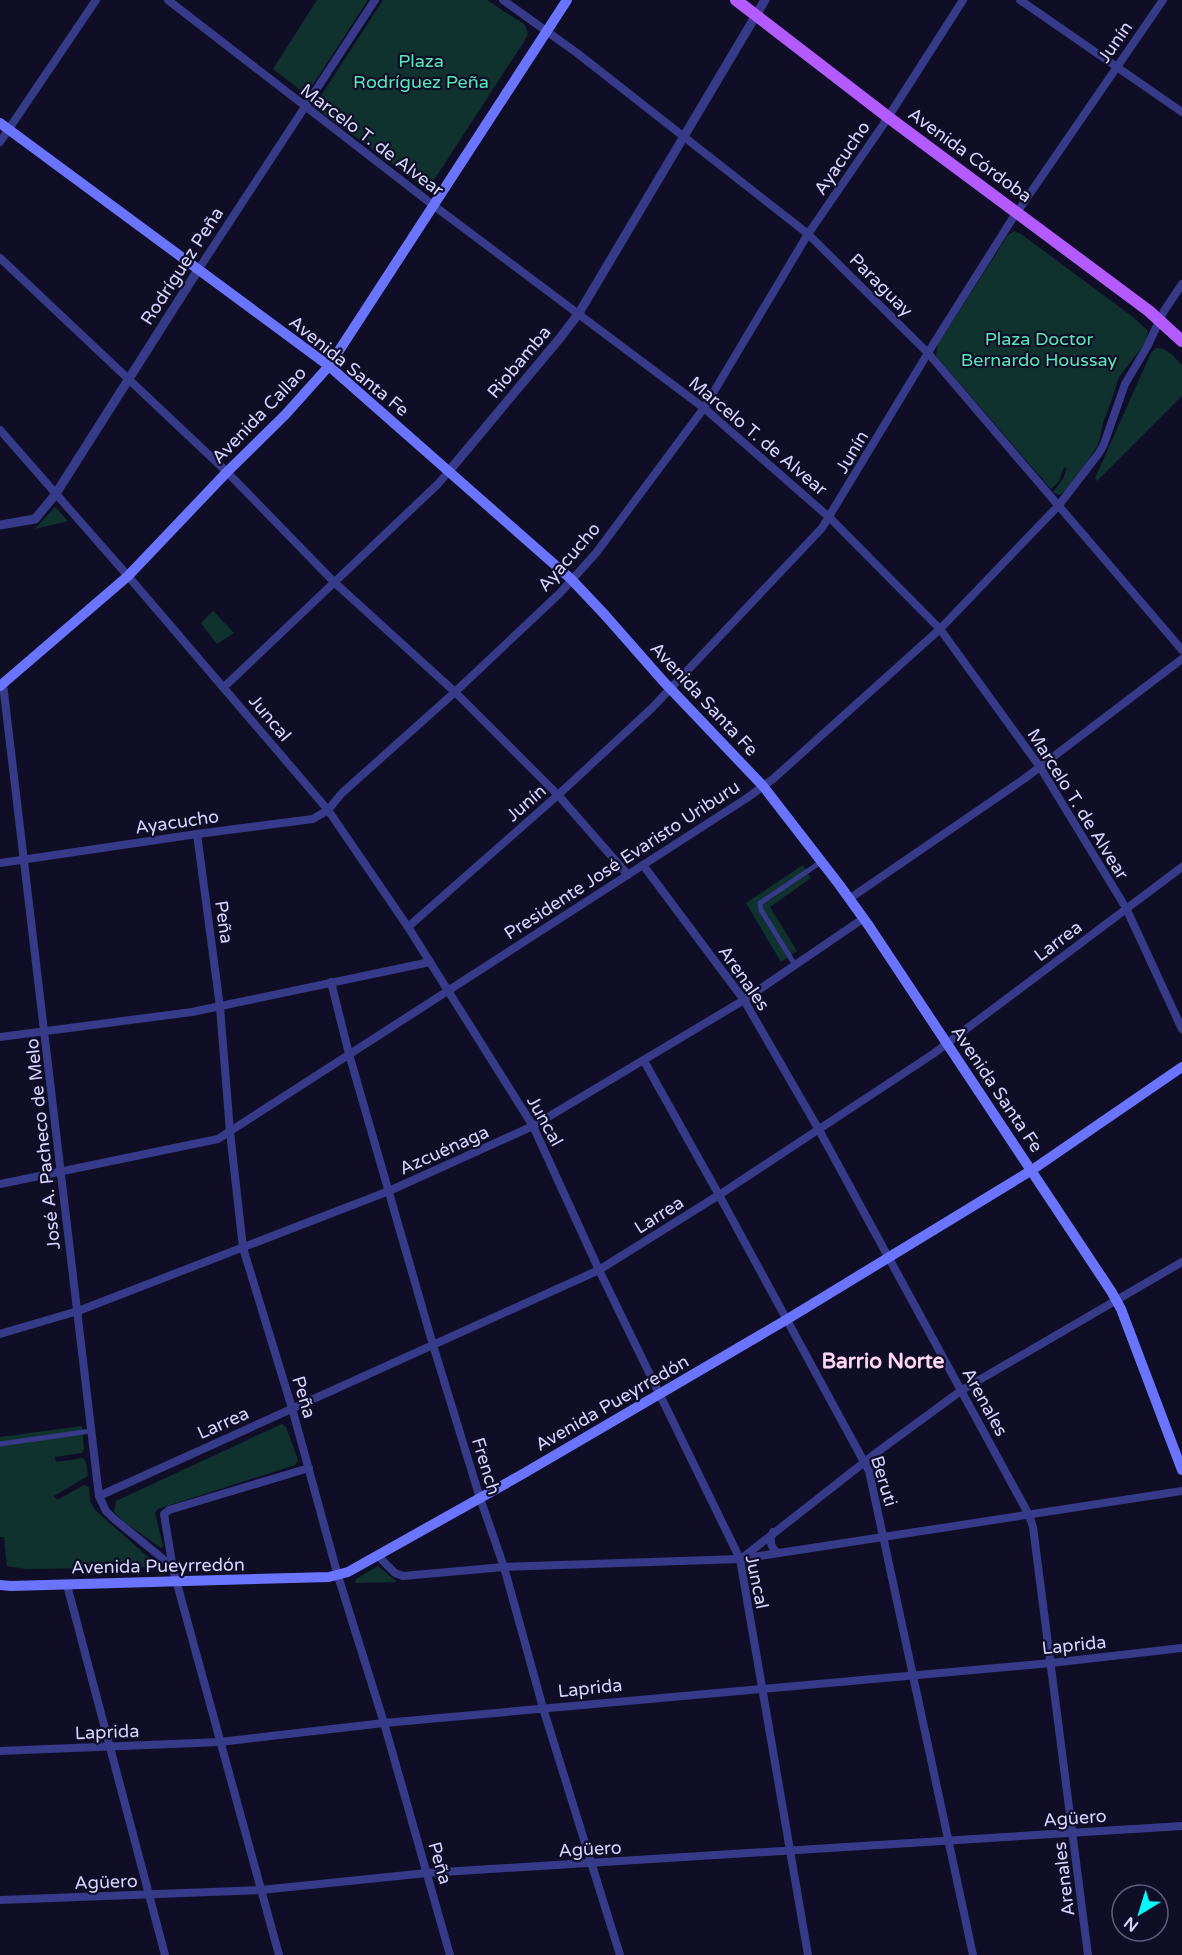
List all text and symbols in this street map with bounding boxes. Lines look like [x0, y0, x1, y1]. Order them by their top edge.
street label: Junín [1093, 17, 1137, 67]
park label: Plaza Rodríguez Peña [353, 50, 489, 93]
street label: Marcelo T. de Alvear [296, 79, 448, 201]
street label: Avenida Córdoba [904, 103, 1036, 207]
street label: Ayacucho [809, 117, 875, 199]
street label: Rodríguez Peña [136, 203, 228, 329]
street label: Paraguay [845, 249, 918, 322]
street label: Avenida Santa Fe [285, 311, 413, 421]
street label: Riobamba [482, 321, 556, 403]
park label: Plaza Doctor Bernardo Houssay [961, 328, 1117, 371]
street label: Avenida Callao [207, 362, 311, 468]
street label: Marcelo T. de Alvear [684, 372, 832, 500]
street label: Junín [831, 427, 873, 477]
street label: Ayacucho [533, 518, 605, 596]
street label: Avenida Santa Fe [645, 637, 763, 761]
street label: Juncal [244, 690, 296, 746]
street label: Marcelo T. de Alvear [1023, 724, 1133, 884]
street label: Presidente José Evaristo Uriburu [500, 775, 744, 945]
street label: Junín [502, 780, 550, 826]
street label: Ayacucho [134, 805, 220, 839]
street label: Peña [210, 899, 238, 945]
street label: Larrea [1030, 916, 1086, 966]
street label: Arenales [714, 941, 774, 1015]
street label: Avenida Santa Fe [946, 1021, 1048, 1157]
street label: José A. Pacheco de Melo [21, 1037, 65, 1251]
street label: Juncal [522, 1092, 568, 1150]
street label: Azcuénaga [396, 1120, 492, 1180]
street label: Larrea [630, 1191, 688, 1239]
district label: Barrio Norte [821, 1349, 945, 1374]
street label: Avenida Pueyrredón [531, 1350, 693, 1456]
street label: Arenales [957, 1364, 1013, 1440]
street label: Peña [287, 1373, 321, 1421]
street label: Larrea [194, 1402, 252, 1444]
street label: French [467, 1435, 505, 1497]
street label: Beruti [866, 1453, 902, 1509]
street label: Avenida Pueyrredón [71, 1553, 245, 1579]
street label: Juncal [741, 1553, 773, 1611]
street label: Laprida [1041, 1631, 1107, 1659]
street label: Laprida [557, 1674, 623, 1702]
street label: Laprida [74, 1720, 140, 1744]
street label: Agüero [1043, 1805, 1107, 1831]
street label: Agüero [558, 1836, 622, 1862]
street label: Peña [423, 1839, 457, 1887]
street label: Arenales [1049, 1841, 1079, 1917]
street label: Agüero [74, 1870, 138, 1894]
north arrow [1110, 1883, 1170, 1943]
text: N [1120, 1912, 1143, 1936]

